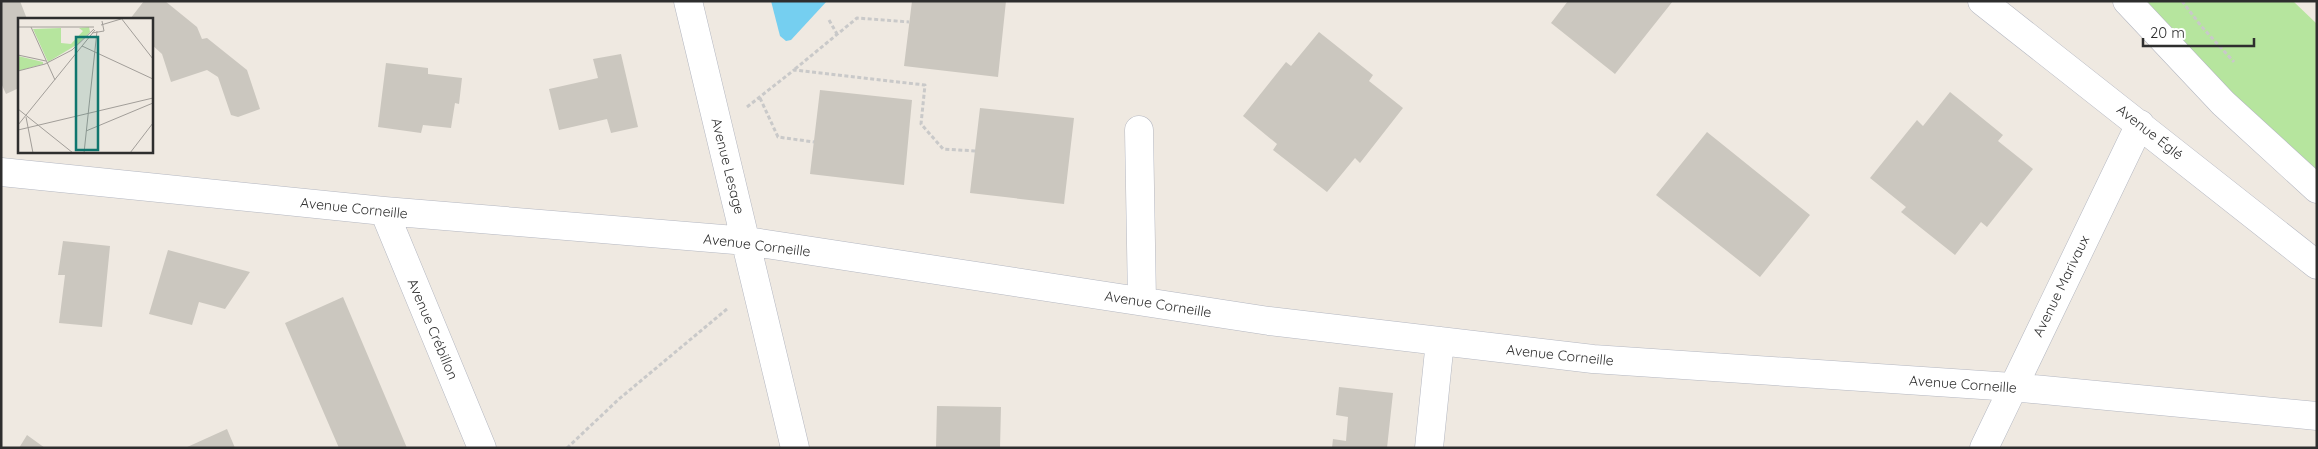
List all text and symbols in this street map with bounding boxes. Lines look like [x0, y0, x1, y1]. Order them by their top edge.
scale bar [2143, 15, 2254, 47]
inset map [18, 18, 152, 152]
text: 20 m [2150, 23, 2185, 42]
street label: Avenue Églé [2113, 100, 2187, 164]
street label: Avenue Lesage [707, 116, 749, 216]
street label: Avenue Corneille [299, 193, 409, 223]
street label: Avenue Corneille [702, 229, 812, 261]
street label: Avenue Marivaux [2029, 232, 2093, 340]
street label: Avenue Crébillon [404, 276, 462, 382]
street label: Avenue Corneille [1103, 287, 1213, 321]
street label: Avenue Corneille [1505, 340, 1615, 370]
street label: Avenue Corneille [1909, 371, 2018, 397]

